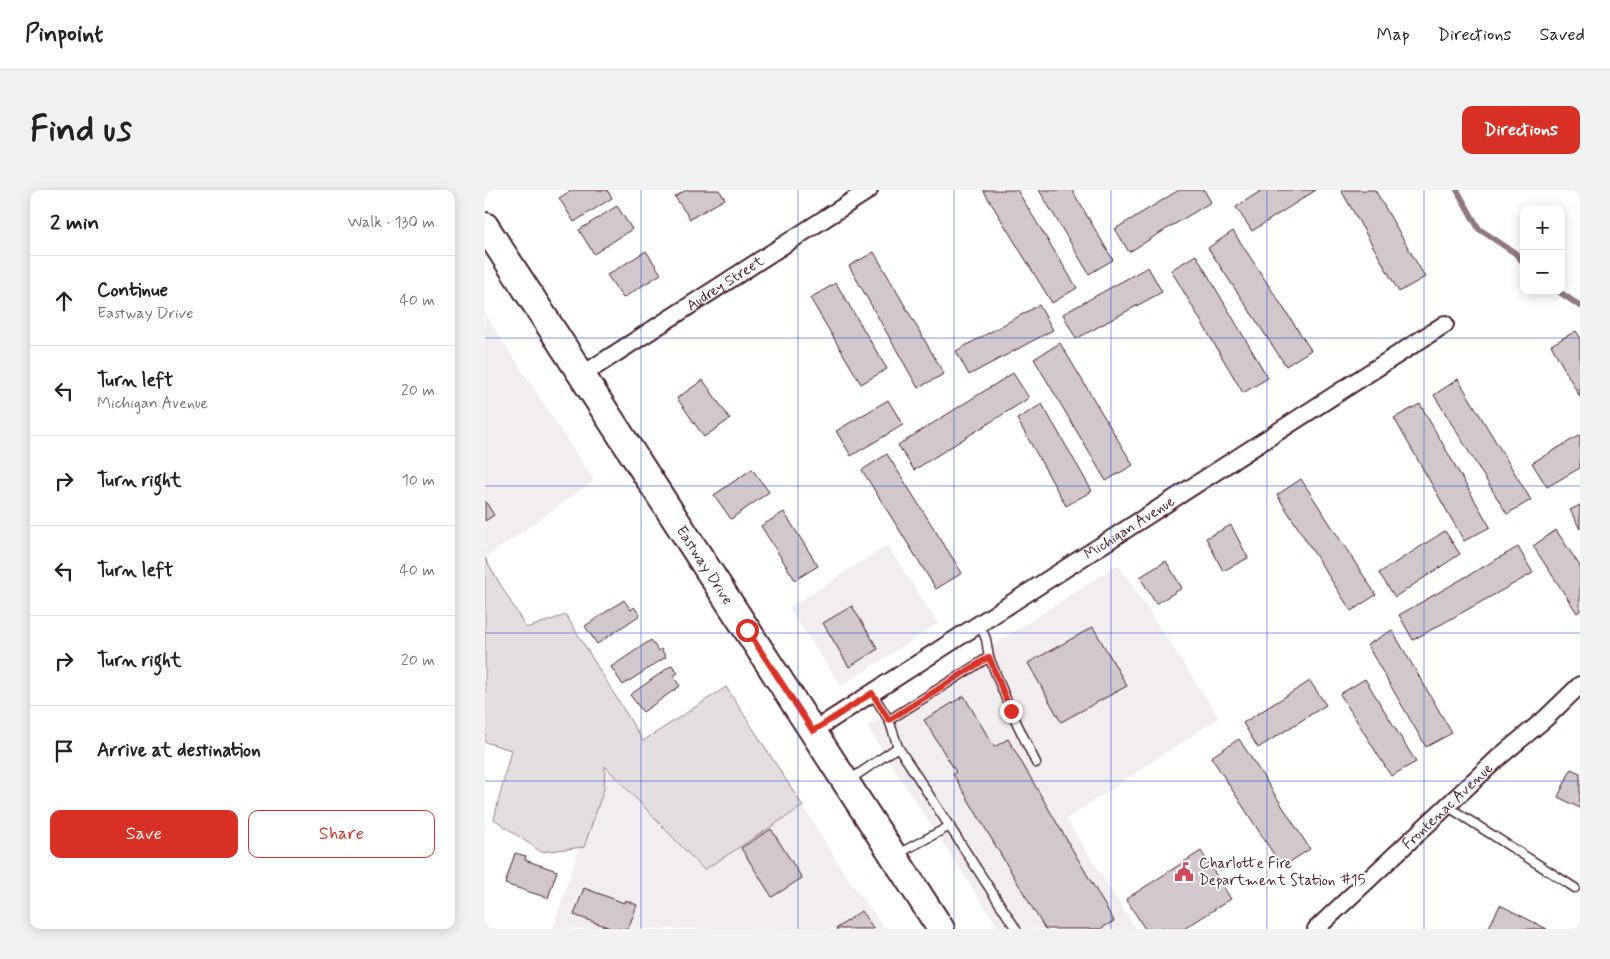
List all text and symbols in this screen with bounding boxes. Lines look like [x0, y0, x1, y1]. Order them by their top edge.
text: Pinpoint [25, 19, 103, 50]
text: Map [1377, 23, 1410, 47]
text: Directions [1438, 23, 1512, 47]
text: Saved [1540, 23, 1585, 47]
button: Directions [1462, 106, 1580, 154]
text: Find us [30, 107, 132, 153]
map controls [1520, 205, 1565, 295]
button: + [1520, 205, 1565, 250]
text: 2 min [50, 209, 99, 237]
text: Walk · 130 m [348, 212, 435, 233]
button: − [1520, 250, 1565, 295]
street label: Audrey Street [683, 251, 768, 316]
text: Continue [97, 278, 168, 303]
icon: ahead [50, 287, 78, 315]
text: 40 m [399, 290, 435, 311]
text: Eastway Drive [97, 303, 194, 324]
text: Turn left [97, 368, 173, 393]
icon: left [50, 377, 78, 405]
text: 20 m [401, 380, 435, 401]
text: Michigan Avenue [97, 393, 208, 414]
icon: right [50, 467, 78, 495]
text: Turn right [97, 468, 181, 493]
text: 10 m [402, 470, 435, 491]
street label: Michigan Avenue [1080, 492, 1179, 565]
street label: Eastway Drive [671, 522, 737, 609]
icon: left [50, 557, 78, 585]
text: Turn left [97, 558, 173, 583]
text: 40 m [399, 560, 435, 581]
route start [736, 619, 759, 642]
icon: right [50, 647, 78, 675]
text: Turn right [97, 648, 181, 673]
text: 20 m [401, 650, 435, 671]
route end [1000, 700, 1023, 723]
icon: arrive [50, 737, 78, 765]
text: Arrive at destination [97, 738, 261, 763]
street label: Frontenac Avenue [1398, 759, 1498, 854]
button: Save [50, 810, 238, 858]
button: Share [248, 810, 435, 858]
place label: Charlotte Fire Department Station #15 [1199, 854, 1366, 891]
public building icon: Charlotte Fire Department Station #15 [1173, 861, 1195, 883]

